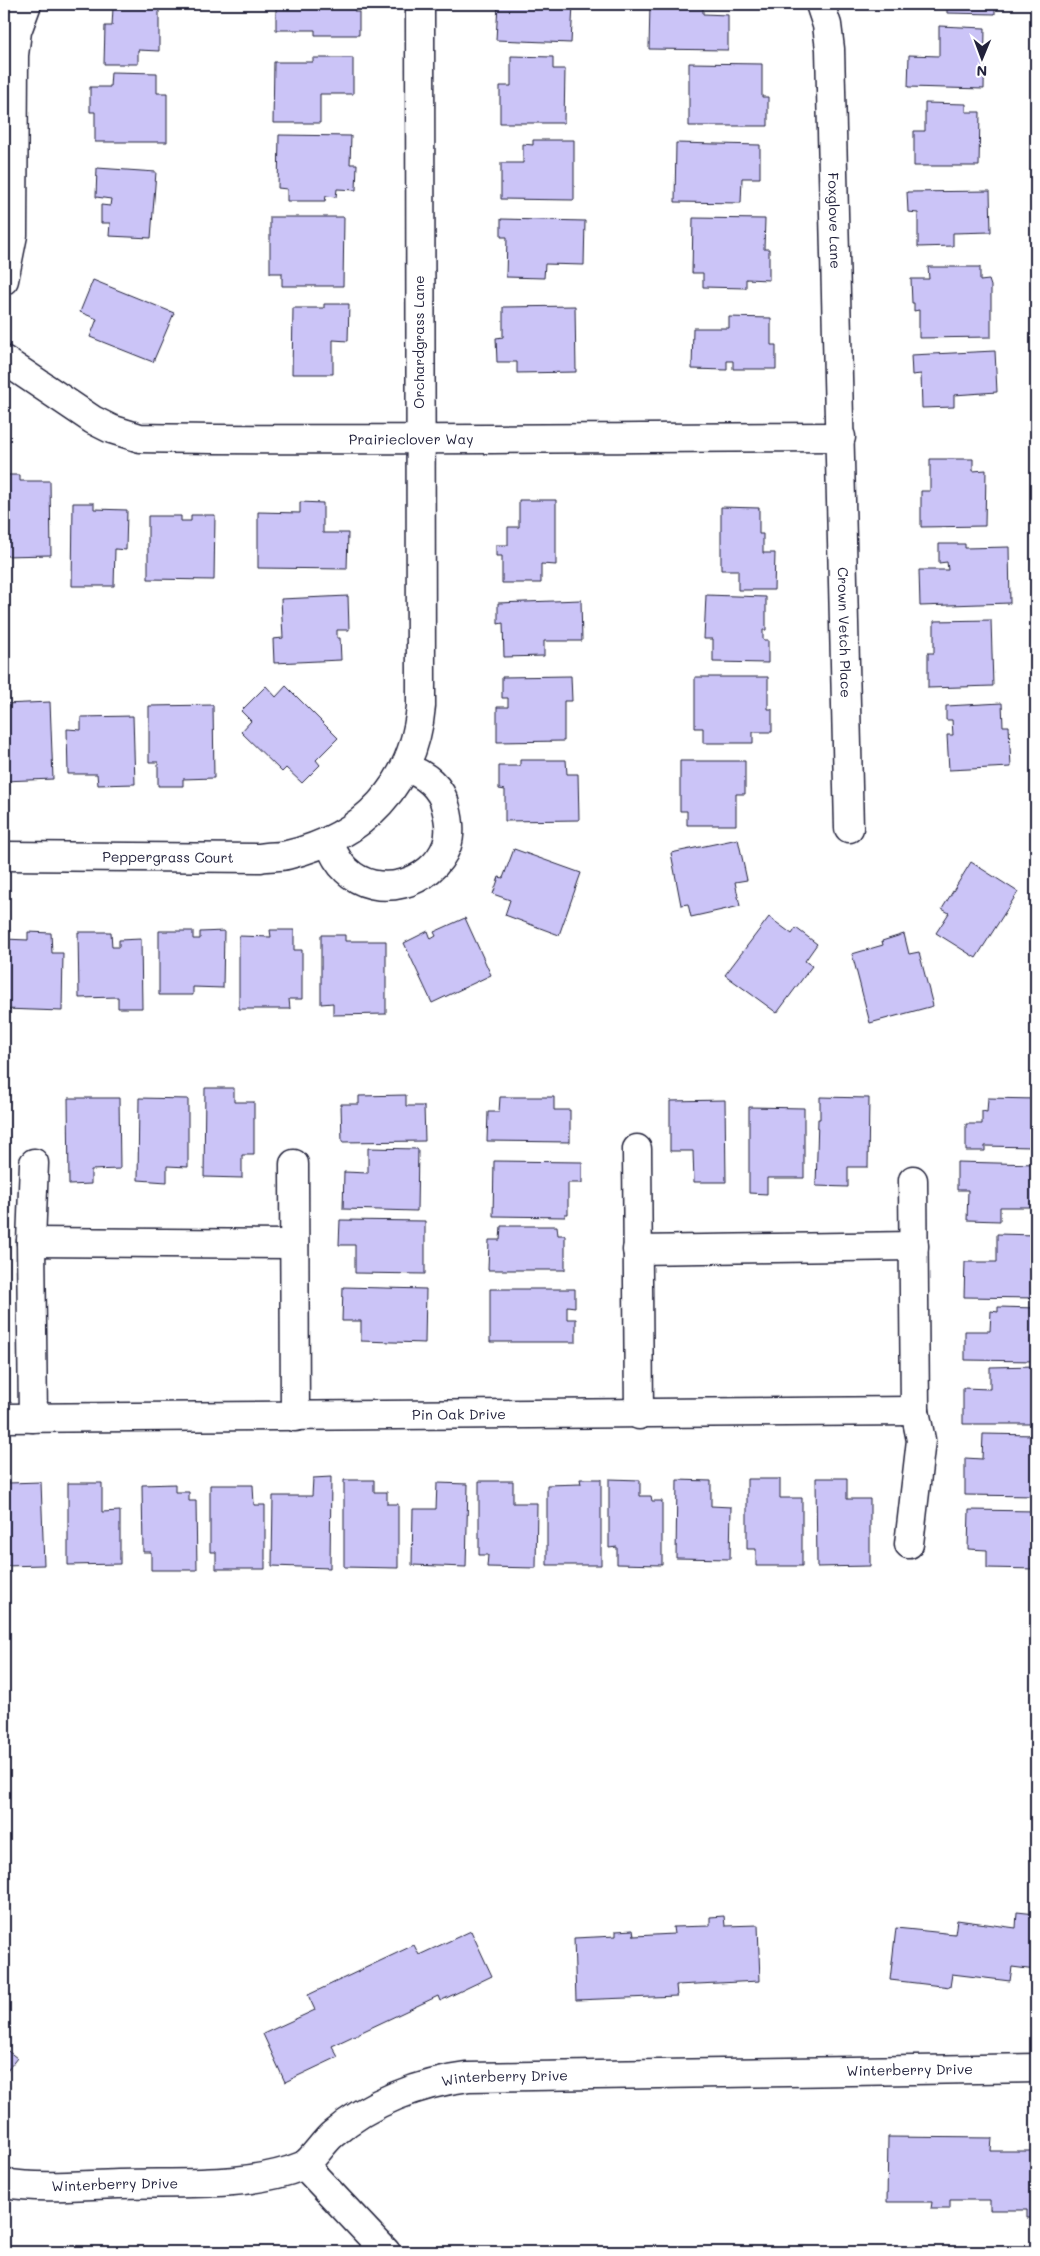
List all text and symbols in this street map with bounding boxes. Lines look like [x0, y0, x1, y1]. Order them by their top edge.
north arrow [958, 32, 1008, 82]
text: N [976, 62, 987, 81]
street label: Foxglove Lane [824, 172, 845, 269]
street label: Orchardgrass Lane [409, 275, 428, 409]
street label: Prairieclover Way [349, 429, 474, 449]
street label: Crown Vetch Place [834, 567, 856, 698]
street label: Peppergrass Court [102, 847, 234, 867]
street label: Pin Oak Drive [412, 1404, 506, 1424]
street label: Winterberry Drive [846, 2059, 973, 2080]
street label: Winterberry Drive [440, 2065, 568, 2090]
street label: Winterberry Drive [51, 2173, 178, 2195]

